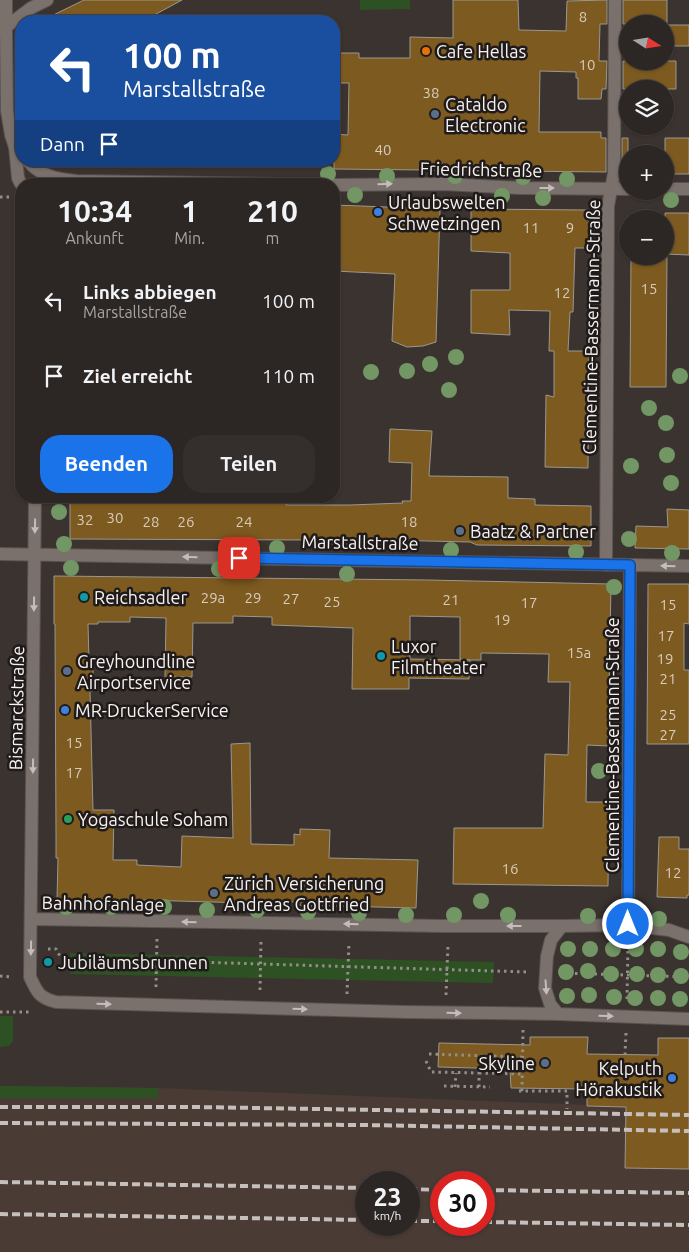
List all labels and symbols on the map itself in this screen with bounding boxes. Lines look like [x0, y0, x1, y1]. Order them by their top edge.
house number: 8 [579, 8, 587, 25]
north arrow [619, 15, 674, 70]
place label: Cafe Hellas [436, 41, 526, 61]
marker: Cafe Hellas [420, 45, 432, 57]
house number: 10 [579, 56, 595, 73]
house number: 38 [423, 84, 439, 101]
place label: Cataldo Electronic [445, 94, 526, 135]
marker: Cataldo Electronic [429, 108, 441, 120]
house number: 40 [375, 141, 391, 158]
street label: Friedrichstraße [420, 158, 542, 180]
one-way arrow [377, 180, 393, 188]
one-way arrow [539, 184, 555, 192]
place label: Urlaubswelten Schwetzingen [388, 192, 506, 233]
street label: Clementine-Bassermann-Straße [579, 199, 603, 455]
marker: Urlaubswelten Schwetzingen [372, 206, 384, 218]
house number: 11 [523, 219, 539, 236]
house number: 9 [566, 219, 574, 236]
house number: 15 [641, 280, 657, 297]
house number: 12 [554, 284, 570, 301]
house number: 30 [107, 509, 123, 526]
house number: 32 [77, 511, 93, 528]
house number: 28 [143, 513, 159, 530]
house number: 26 [178, 513, 194, 530]
house number: 24 [236, 513, 252, 530]
house number: 18 [401, 513, 417, 530]
one-way arrow [31, 518, 39, 534]
place label: Baatz & Partner [470, 521, 596, 541]
marker: Baatz & Partner [454, 525, 466, 537]
street label: Marstallstraße [301, 531, 419, 553]
pin [218, 537, 260, 579]
one-way arrow [182, 553, 198, 561]
one-way arrow [660, 562, 676, 570]
place label: Reichsadler [94, 587, 187, 607]
house number: 29a [201, 589, 225, 606]
house number: 29 [245, 589, 261, 606]
house number: 27 [283, 590, 299, 607]
marker: Reichsadler [78, 591, 90, 603]
house number: 21 [443, 591, 459, 608]
house number: 25 [324, 593, 340, 610]
house number: 17 [521, 594, 537, 611]
one-way arrow [30, 596, 38, 612]
house number: 15 [660, 596, 676, 613]
house number: 19 [494, 611, 510, 628]
street label: Clementine-Bassermann-Straße [602, 617, 622, 873]
house number: 17 [658, 627, 674, 644]
place label: Luxor Filmtheater [391, 636, 486, 677]
house number: 15a [567, 644, 591, 661]
street label: Bismarckstraße [5, 646, 27, 770]
marker: Luxor Filmtheater [375, 650, 387, 662]
house number: 19 [657, 650, 673, 667]
place label: Greyhoundline Airportservice [77, 651, 196, 692]
marker: Greyhoundline Airportservice [61, 665, 73, 677]
house number: 21 [660, 670, 676, 687]
place label: MR-DruckerService [75, 700, 229, 720]
marker: MR-DruckerService [59, 704, 71, 716]
house number: 25 [660, 706, 676, 723]
house number: 27 [660, 726, 676, 743]
house number: 15 [66, 734, 82, 751]
one-way arrow [29, 758, 37, 774]
house number: 17 [66, 764, 82, 781]
place label: Yogaschule Soham [78, 809, 228, 829]
marker: Yogaschule Soham [62, 813, 74, 825]
house number: 16 [502, 860, 518, 877]
house number: 12 [665, 864, 681, 881]
place label: Zürich Versicherung Andreas Gottfried [224, 873, 384, 914]
marker: Zürich Versicherung Andreas Gottfried [208, 887, 220, 899]
street label: Bahnhofanlage [41, 892, 165, 914]
position arrow [601, 897, 653, 949]
one-way arrow [181, 918, 197, 926]
one-way arrow [343, 920, 359, 928]
one-way arrow [505, 922, 521, 930]
one-way arrow [27, 941, 35, 957]
place label: Jubiläumsbrunnen [58, 952, 208, 972]
marker: Jubiläumsbrunnen [42, 956, 54, 968]
one-way arrow [543, 979, 551, 995]
one-way arrow [97, 1000, 113, 1008]
one-way arrow [292, 1005, 308, 1013]
one-way arrow [447, 1009, 463, 1017]
one-way arrow [599, 1012, 615, 1020]
place label: Skyline [478, 1053, 535, 1073]
marker: Skyline [539, 1057, 551, 1069]
place label: Kelputh Hörakustik [575, 1058, 662, 1099]
marker: Kelputh Hörakustik [666, 1072, 678, 1084]
speed limit sign: 30 [430, 1171, 495, 1236]

